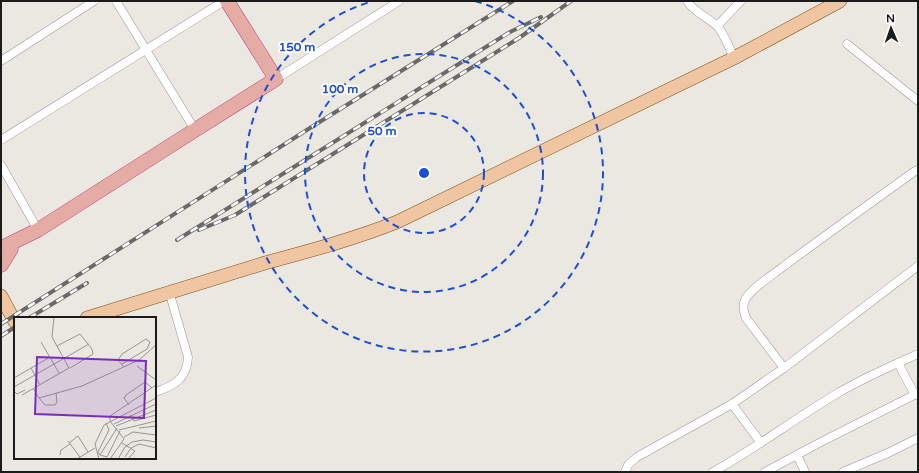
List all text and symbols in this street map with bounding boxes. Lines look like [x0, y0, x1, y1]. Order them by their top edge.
north arrow [871, 8, 911, 48]
text: N [886, 12, 895, 25]
text: 150 m [279, 40, 315, 54]
text: 100 m [322, 82, 358, 96]
text: 50 m [367, 124, 397, 138]
centre of rings [417, 166, 431, 180]
inset map [14, 317, 156, 459]

